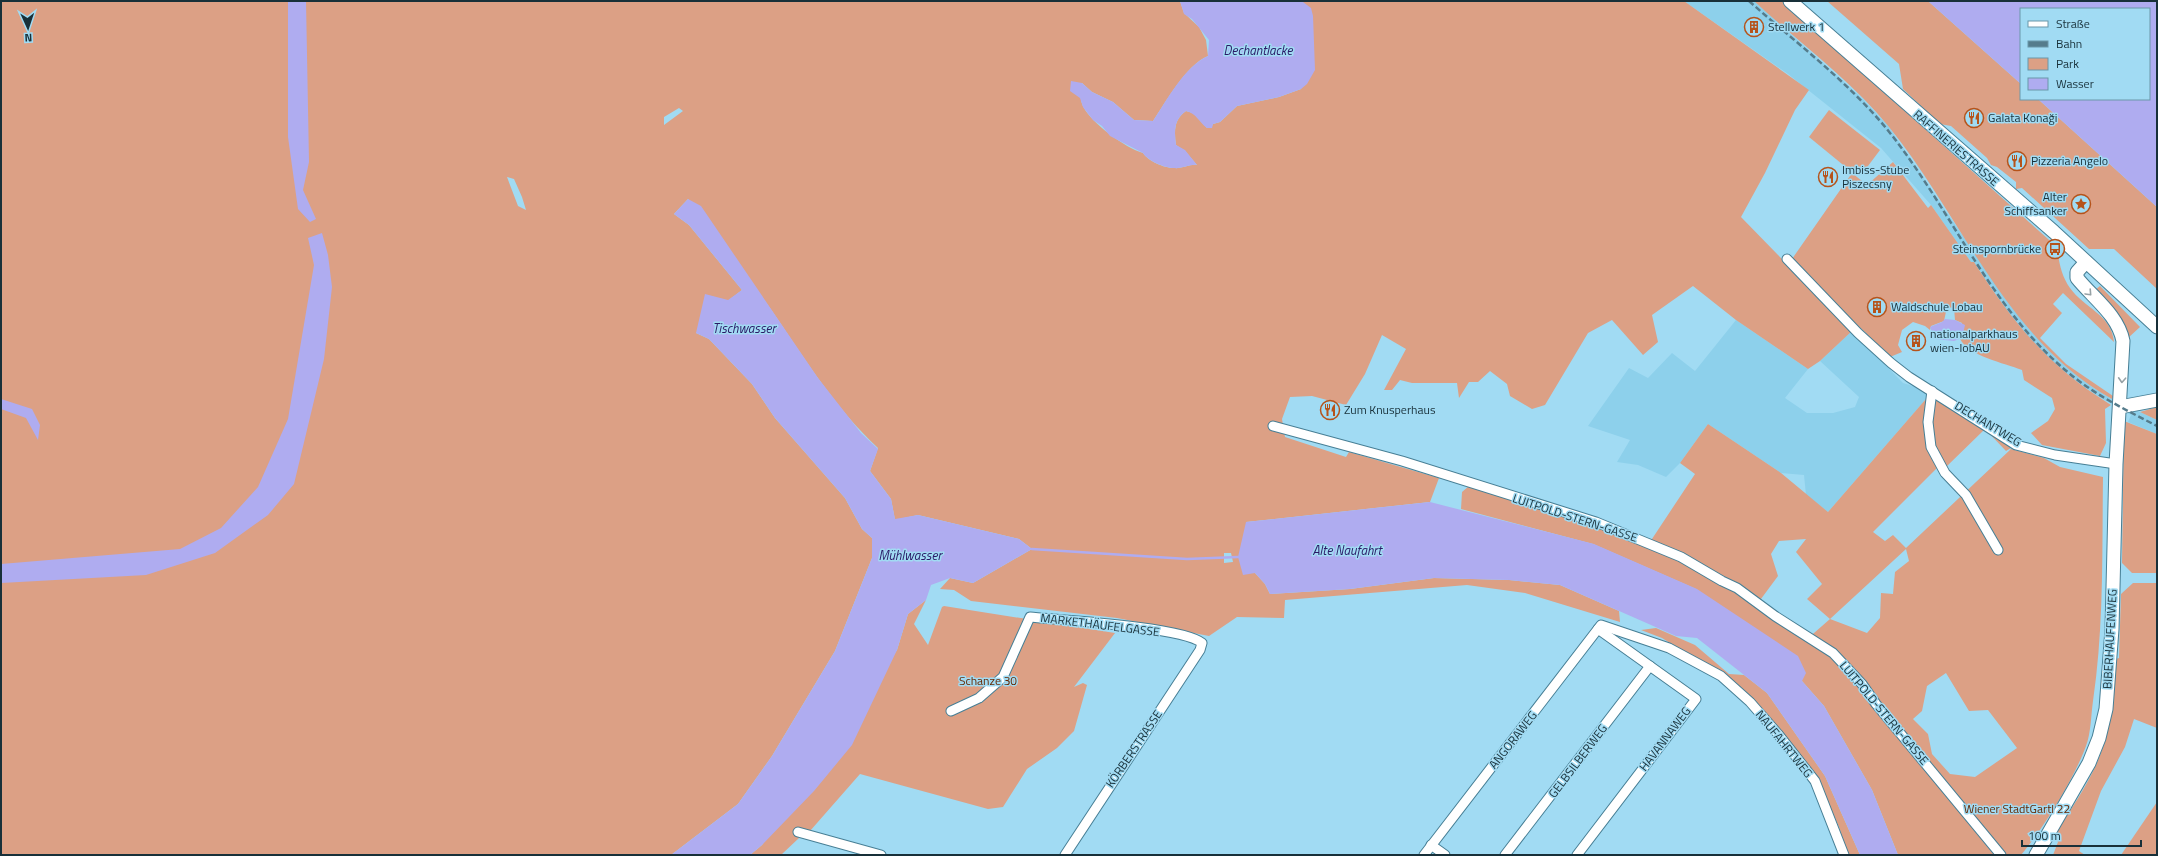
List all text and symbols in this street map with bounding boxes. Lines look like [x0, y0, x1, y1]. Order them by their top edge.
north arrow [8, 8, 48, 48]
legend [2020, 8, 2150, 100]
text: Straße [2056, 14, 2090, 33]
building icon: Stellwerk 1 [1743, 16, 1765, 38]
place label: Stellwerk 1 [1768, 17, 1825, 36]
text: N [24, 30, 33, 46]
text: Bahn [2056, 34, 2082, 53]
water label: Dechantlacke [1224, 40, 1293, 60]
text: Park [2056, 54, 2079, 73]
text: Wasser [2056, 74, 2094, 93]
street label: RAFFINERIESTRASSE [1909, 105, 2004, 191]
restaurant icon: Galata Konaği [1963, 107, 1985, 129]
place label: Galata Konaği [1988, 108, 2057, 127]
restaurant icon: Pizzeria Angelo [2006, 150, 2028, 172]
place label: Pizzeria Angelo [2031, 151, 2108, 170]
place label: Imbiss-Stube Piszecsny [1842, 160, 1909, 193]
restaurant icon: Imbiss-Stube Piszecsny [1817, 166, 1839, 188]
place label: Alter Schiffsanker [2004, 187, 2067, 220]
place icon: Alter Schiffsanker [2070, 193, 2092, 215]
bus stop icon: Steinspornbrücke [2044, 238, 2066, 260]
place label: Steinspornbrücke [1953, 239, 2041, 258]
one-way arrow [2085, 288, 2092, 295]
building icon: Waldschule Lobau [1866, 296, 1888, 318]
place label: Waldschule Lobau [1891, 297, 1982, 316]
water label: Tischwasser [712, 318, 777, 338]
place label: nationalparkhaus wien-lobAU [1930, 324, 2018, 357]
building icon: nationalparkhaus wien-lobAU [1905, 330, 1927, 352]
one-way arrow [2118, 377, 2126, 383]
street label: DECHANTWEG [1951, 396, 2025, 451]
restaurant icon: Zum Knusperhaus [1319, 399, 1341, 421]
place label: Zum Knusperhaus [1344, 400, 1436, 419]
street label: LUITPOLD-STERN-GASSE [1510, 488, 1640, 547]
water label: Alte Naufahrt [1312, 540, 1383, 560]
water label: Mühlwasser [878, 545, 943, 565]
street label: BIBERHAUFENWEG [2097, 588, 2122, 690]
street label: MARKETHÄUFELGASSE [1039, 608, 1161, 641]
street label: LUITPOLD-STERN-GASSE [1835, 657, 1934, 769]
park label: Schanze 30 [959, 671, 1017, 690]
street label: HAVANNAWEG [1634, 702, 1695, 775]
street label: KÖRBERSTRASSE [1100, 706, 1167, 791]
street label: NAUFAHRTWEG [1751, 706, 1818, 782]
street label: ANGORAWEG [1484, 707, 1541, 773]
street label: GELBSILBERWEG [1543, 720, 1612, 802]
park label: Wiener StadtGartl 22 [1964, 799, 2070, 818]
scale bar [2022, 822, 2141, 848]
text: 100 m [2028, 826, 2061, 845]

